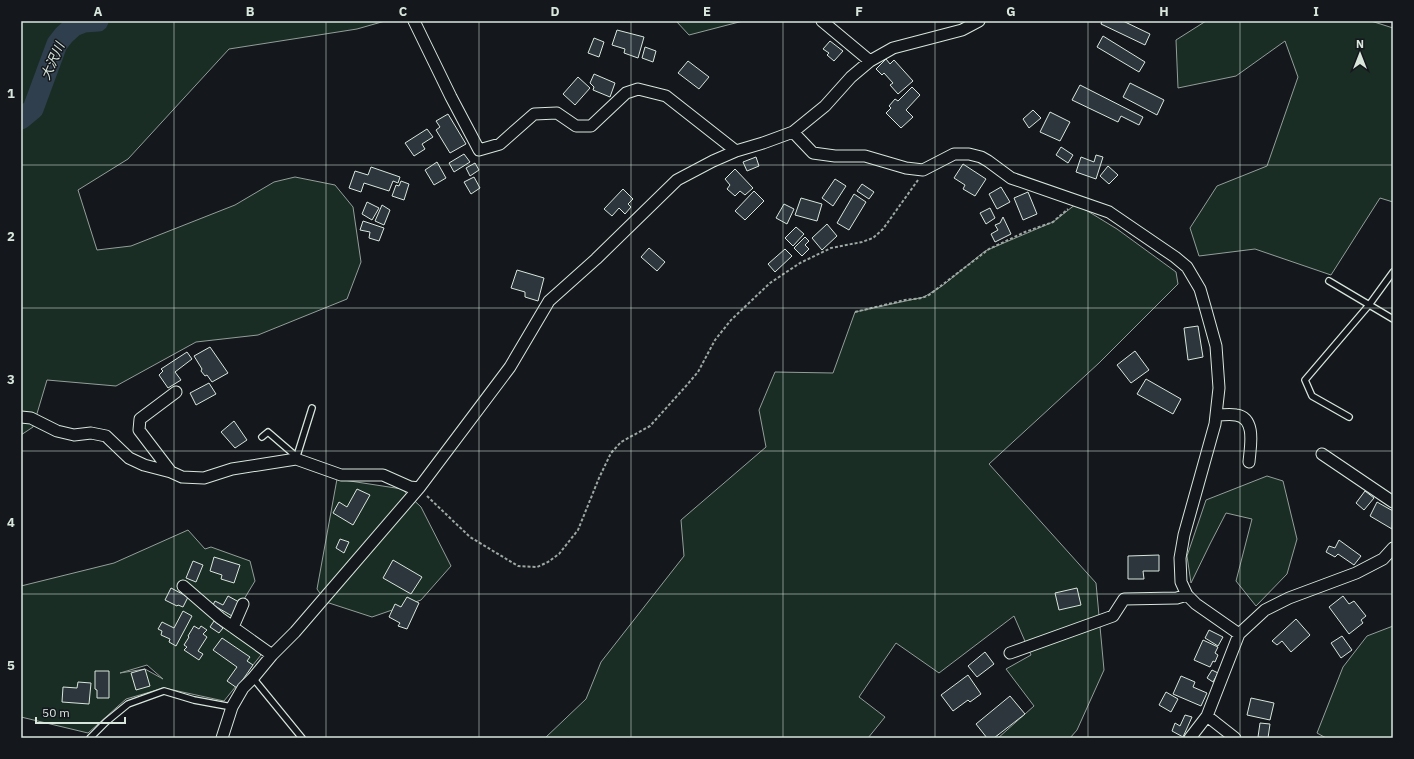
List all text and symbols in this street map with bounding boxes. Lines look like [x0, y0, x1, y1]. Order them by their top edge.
text: A [94, 3, 103, 20]
text: B [246, 3, 255, 20]
text: C [399, 3, 408, 20]
text: D [550, 3, 560, 20]
text: E [703, 3, 711, 20]
text: F [855, 3, 863, 20]
text: G [1006, 3, 1016, 20]
text: H [1159, 3, 1169, 20]
text: I [1313, 3, 1319, 20]
north arrow [1340, 34, 1380, 74]
text: N [1356, 37, 1364, 51]
water label: 大沢川 [37, 38, 69, 82]
text: 1 [7, 85, 15, 102]
text: 2 [7, 228, 15, 245]
text: 3 [7, 371, 15, 388]
text: 4 [7, 514, 15, 531]
text: 5 [7, 657, 15, 674]
scale bar [36, 699, 125, 725]
text: 50 m [42, 705, 70, 720]

